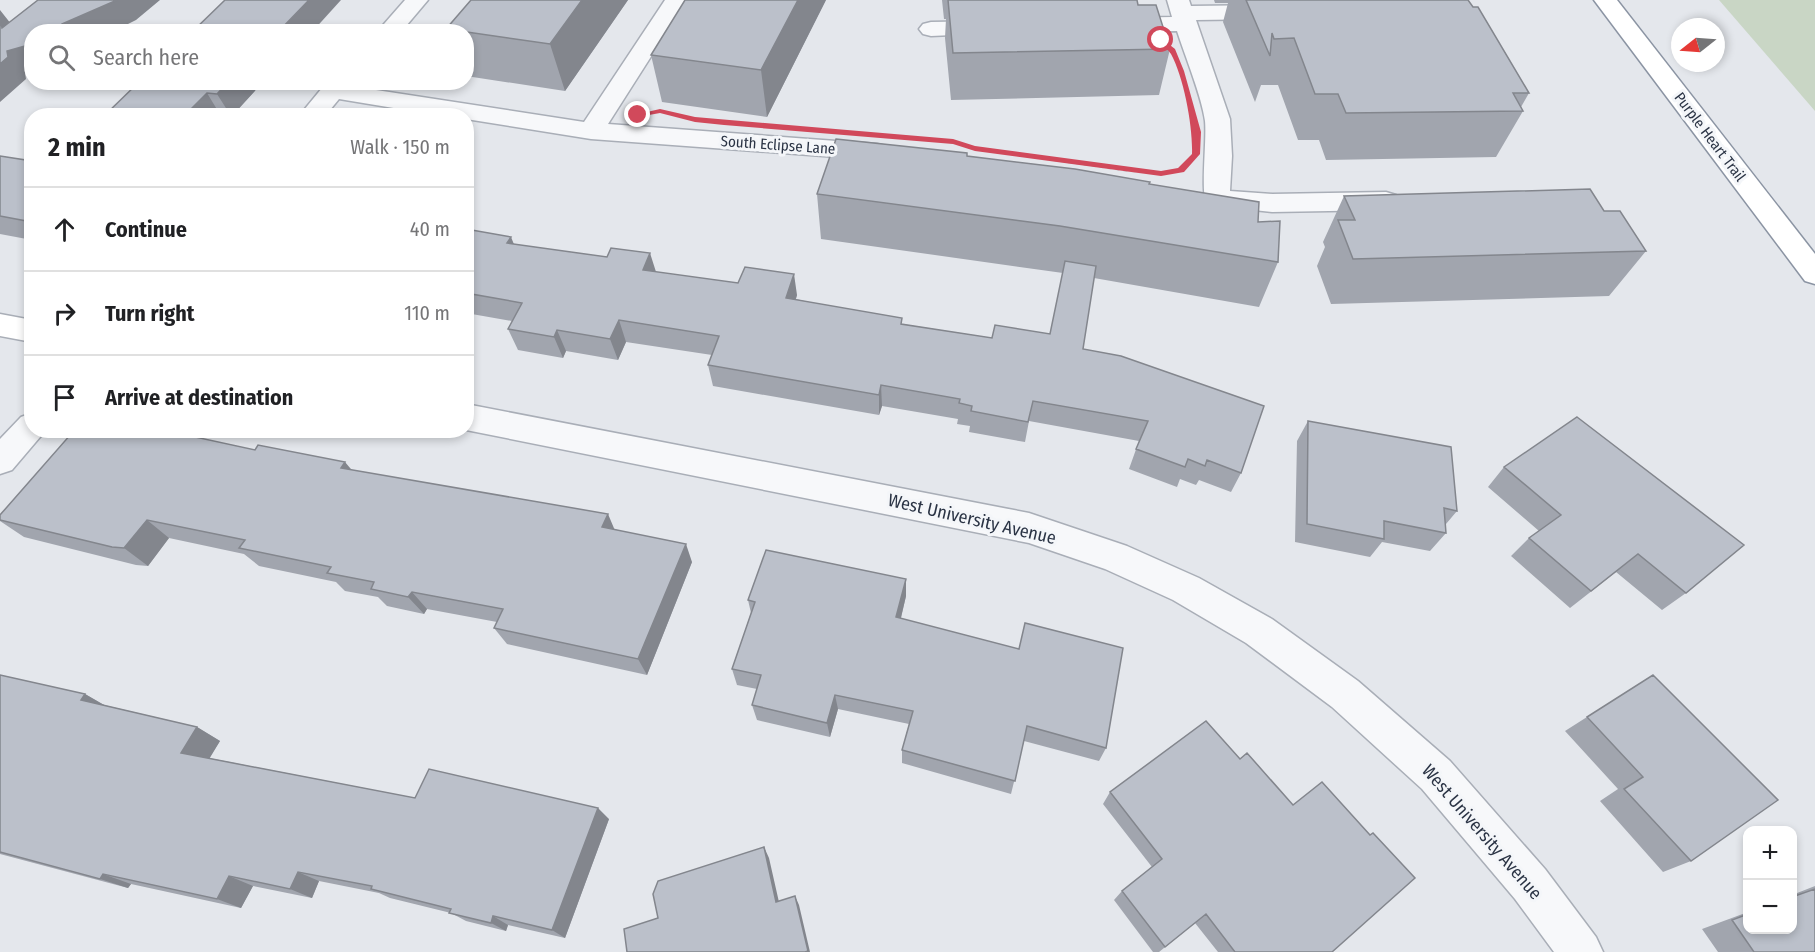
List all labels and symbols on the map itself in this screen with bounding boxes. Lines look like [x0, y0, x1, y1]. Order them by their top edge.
north arrow [1671, 18, 1725, 72]
route start [1147, 26, 1173, 52]
street label: Purple Heart Trail [1671, 89, 1749, 185]
route end [624, 101, 650, 127]
street label: South Eclipse Lane [720, 132, 836, 158]
street label: West University Avenue [886, 489, 1058, 549]
street label: West University Avenue [1417, 760, 1547, 904]

